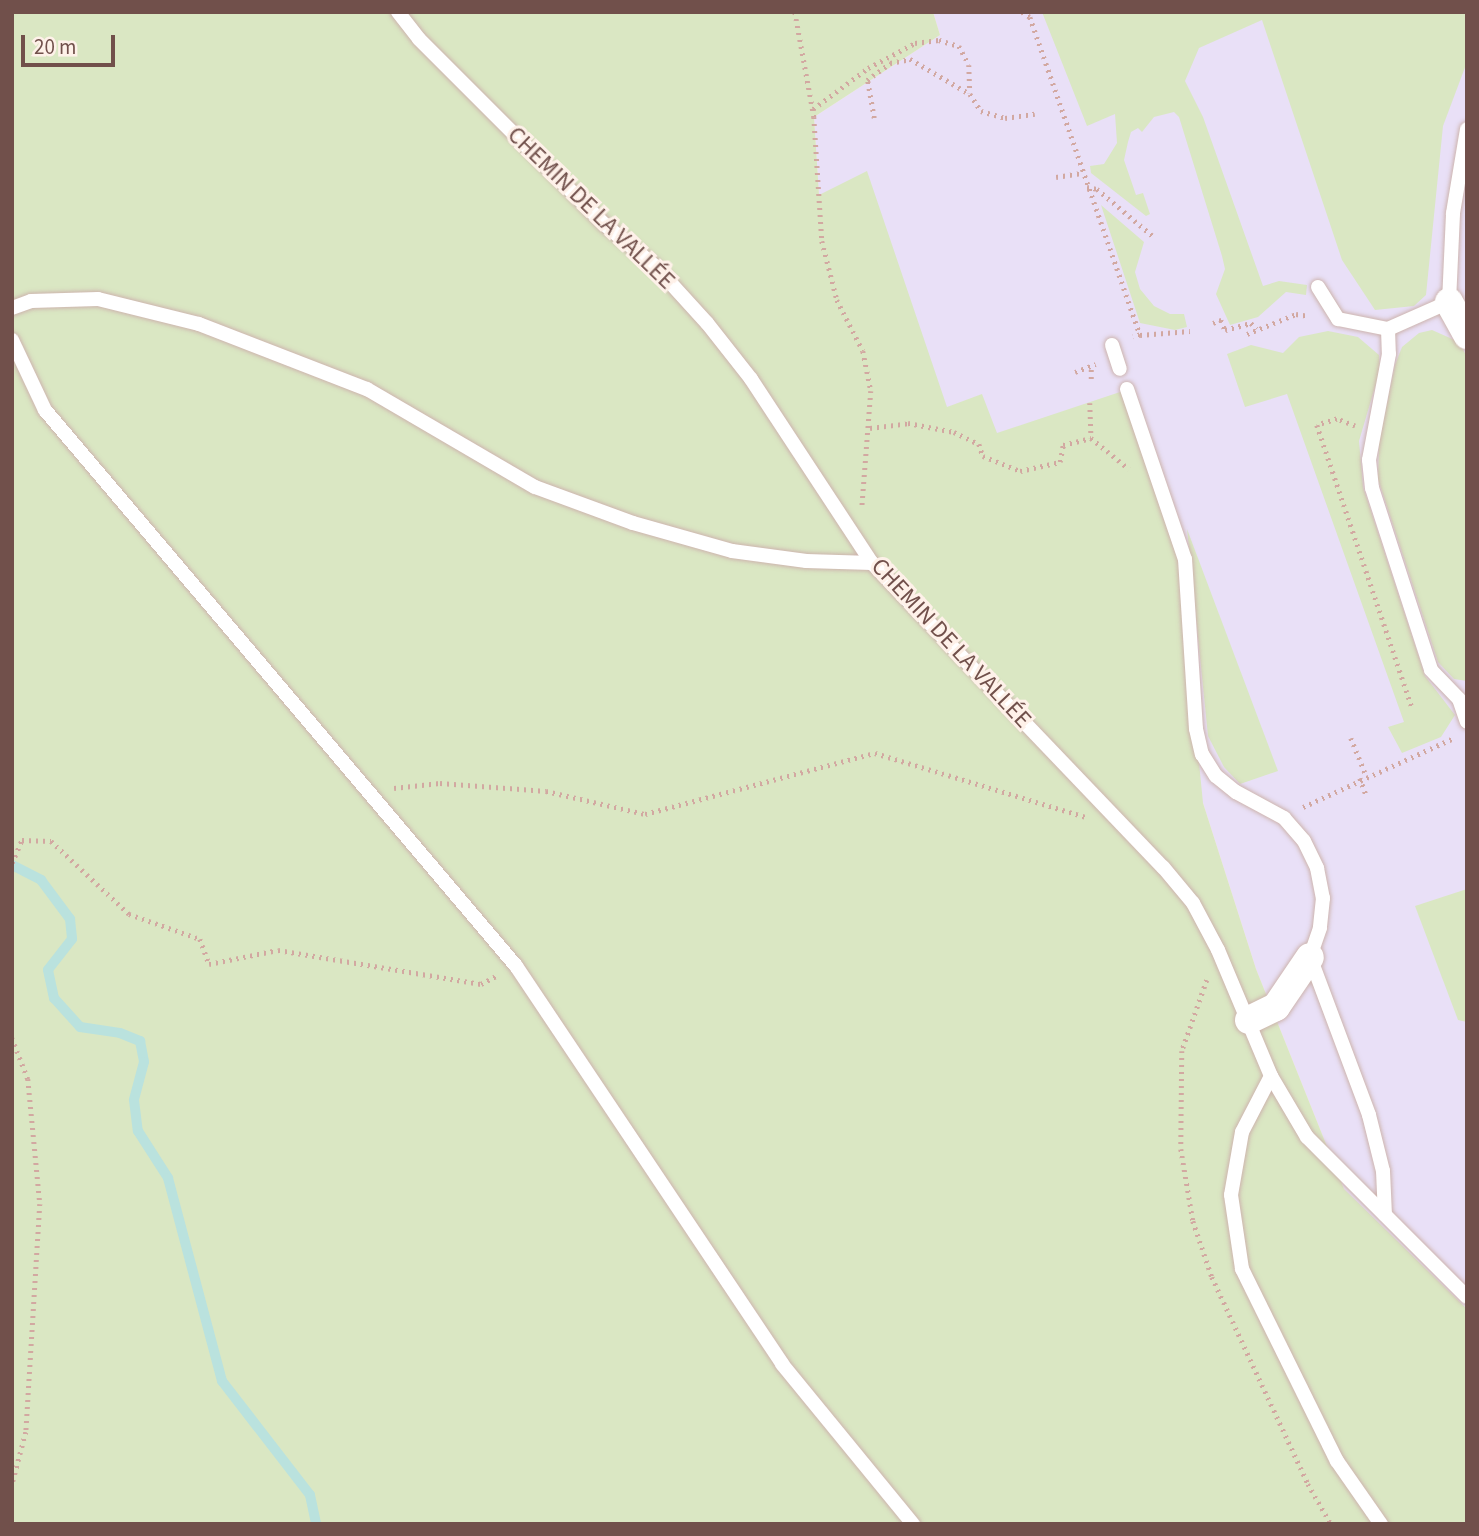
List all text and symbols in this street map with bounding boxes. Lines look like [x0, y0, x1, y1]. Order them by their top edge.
scale bar [24, 21, 119, 65]
text: 20 m [34, 32, 76, 62]
street label: CHEMIN DE LA VALLÉE [501, 121, 681, 295]
street label: CHEMIN DE LA VALLÉE [865, 552, 1037, 734]

